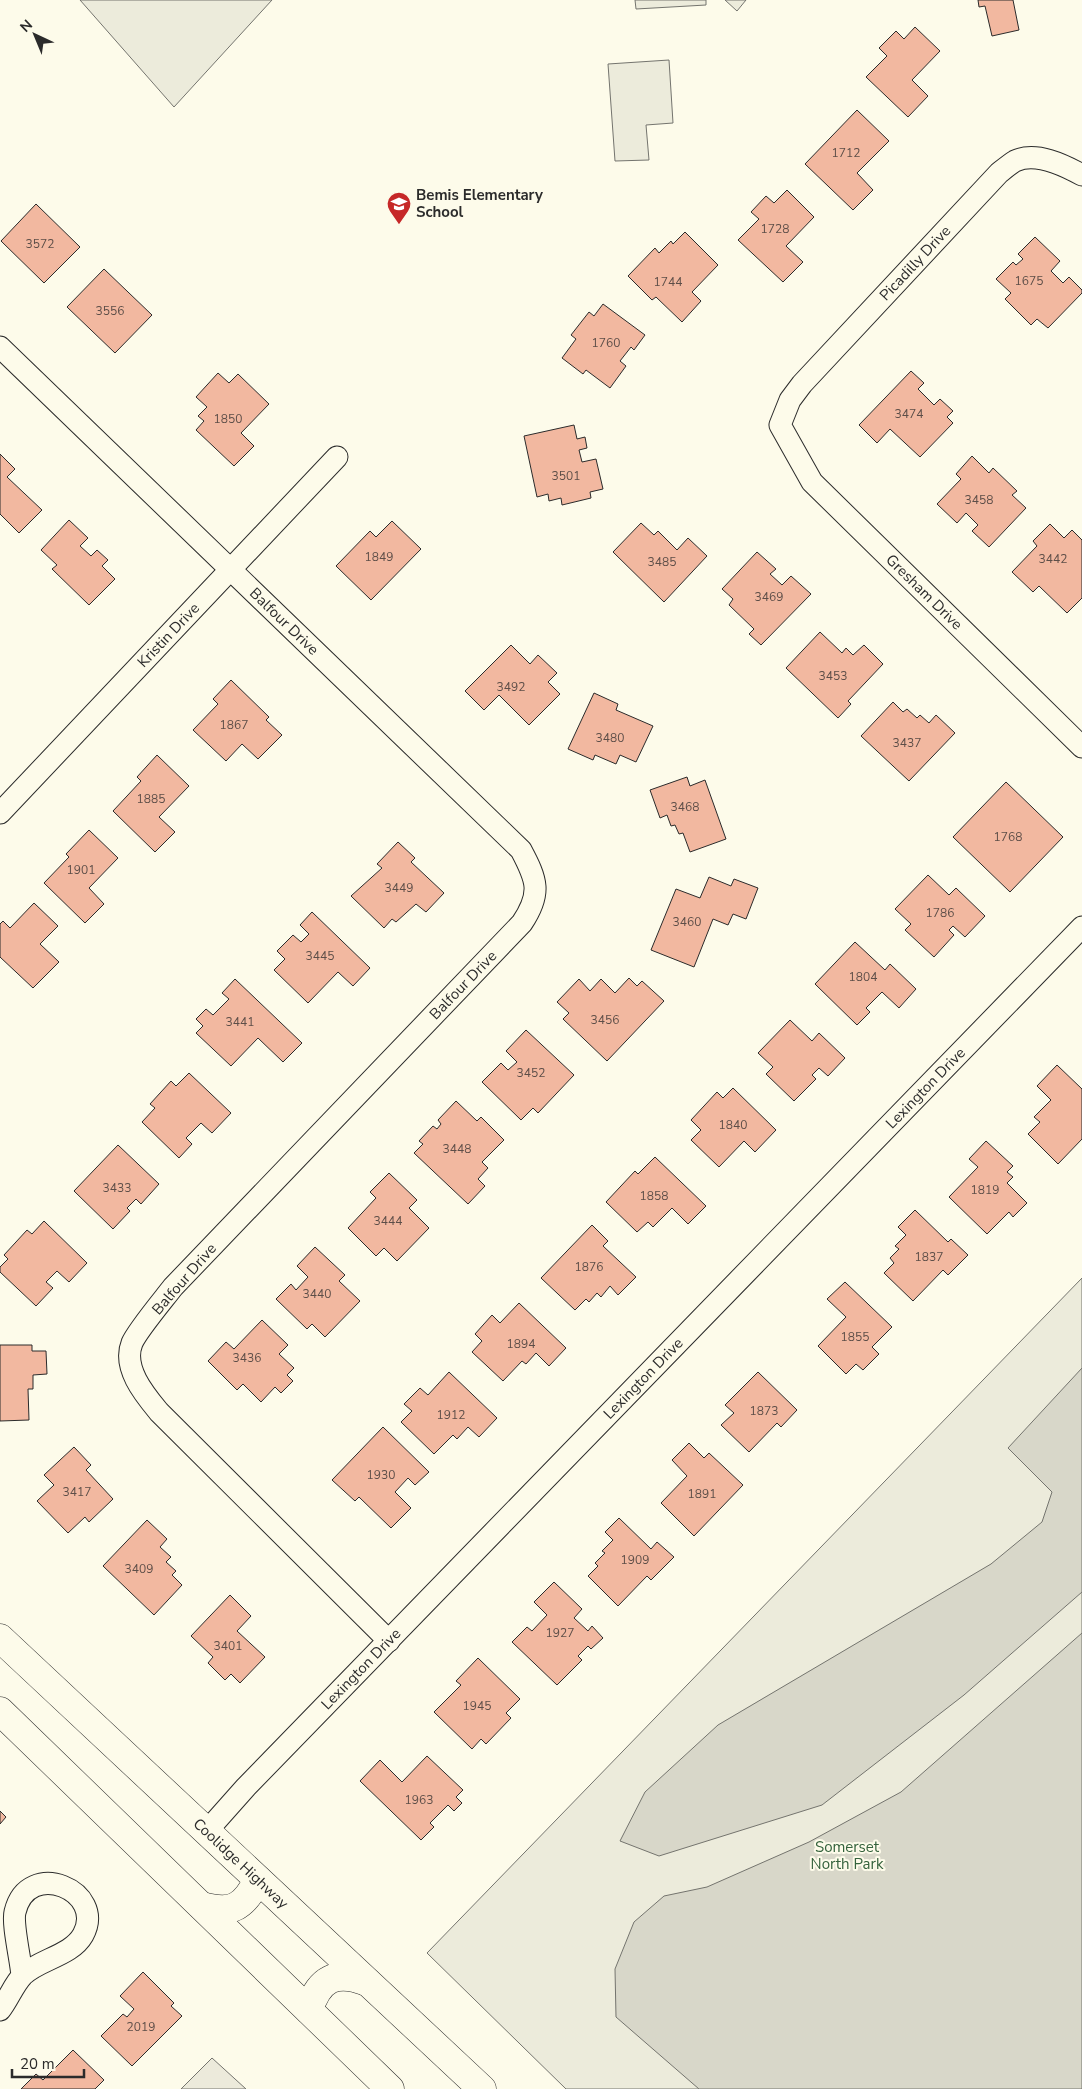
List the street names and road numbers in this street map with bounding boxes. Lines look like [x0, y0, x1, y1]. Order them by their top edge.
street label: Picadilly Drive [875, 221, 955, 305]
street label: Gresham Drive [881, 550, 967, 634]
street label: Balfour Drive [245, 583, 323, 659]
street label: Kristin Drive [133, 598, 204, 672]
street label: Balfour Drive [425, 946, 501, 1024]
street label: Lexington Drive [881, 1043, 970, 1133]
street label: Balfour Drive [147, 1239, 221, 1319]
street label: Lexington Drive [599, 1333, 687, 1423]
street label: Lexington Drive [317, 1624, 405, 1714]
street label: Coolidge Highway [189, 1814, 293, 1913]

